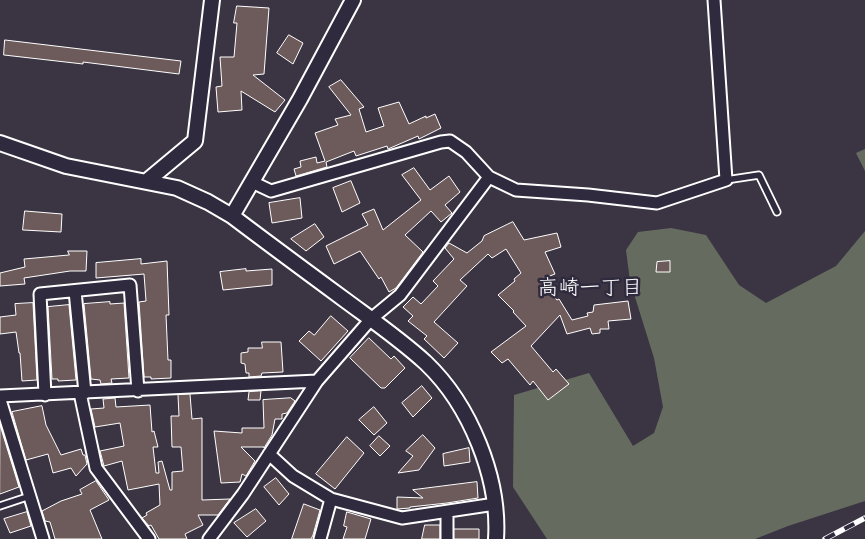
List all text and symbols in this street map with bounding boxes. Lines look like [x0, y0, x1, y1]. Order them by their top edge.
district label: 高崎一丁目 [538, 275, 642, 301]

